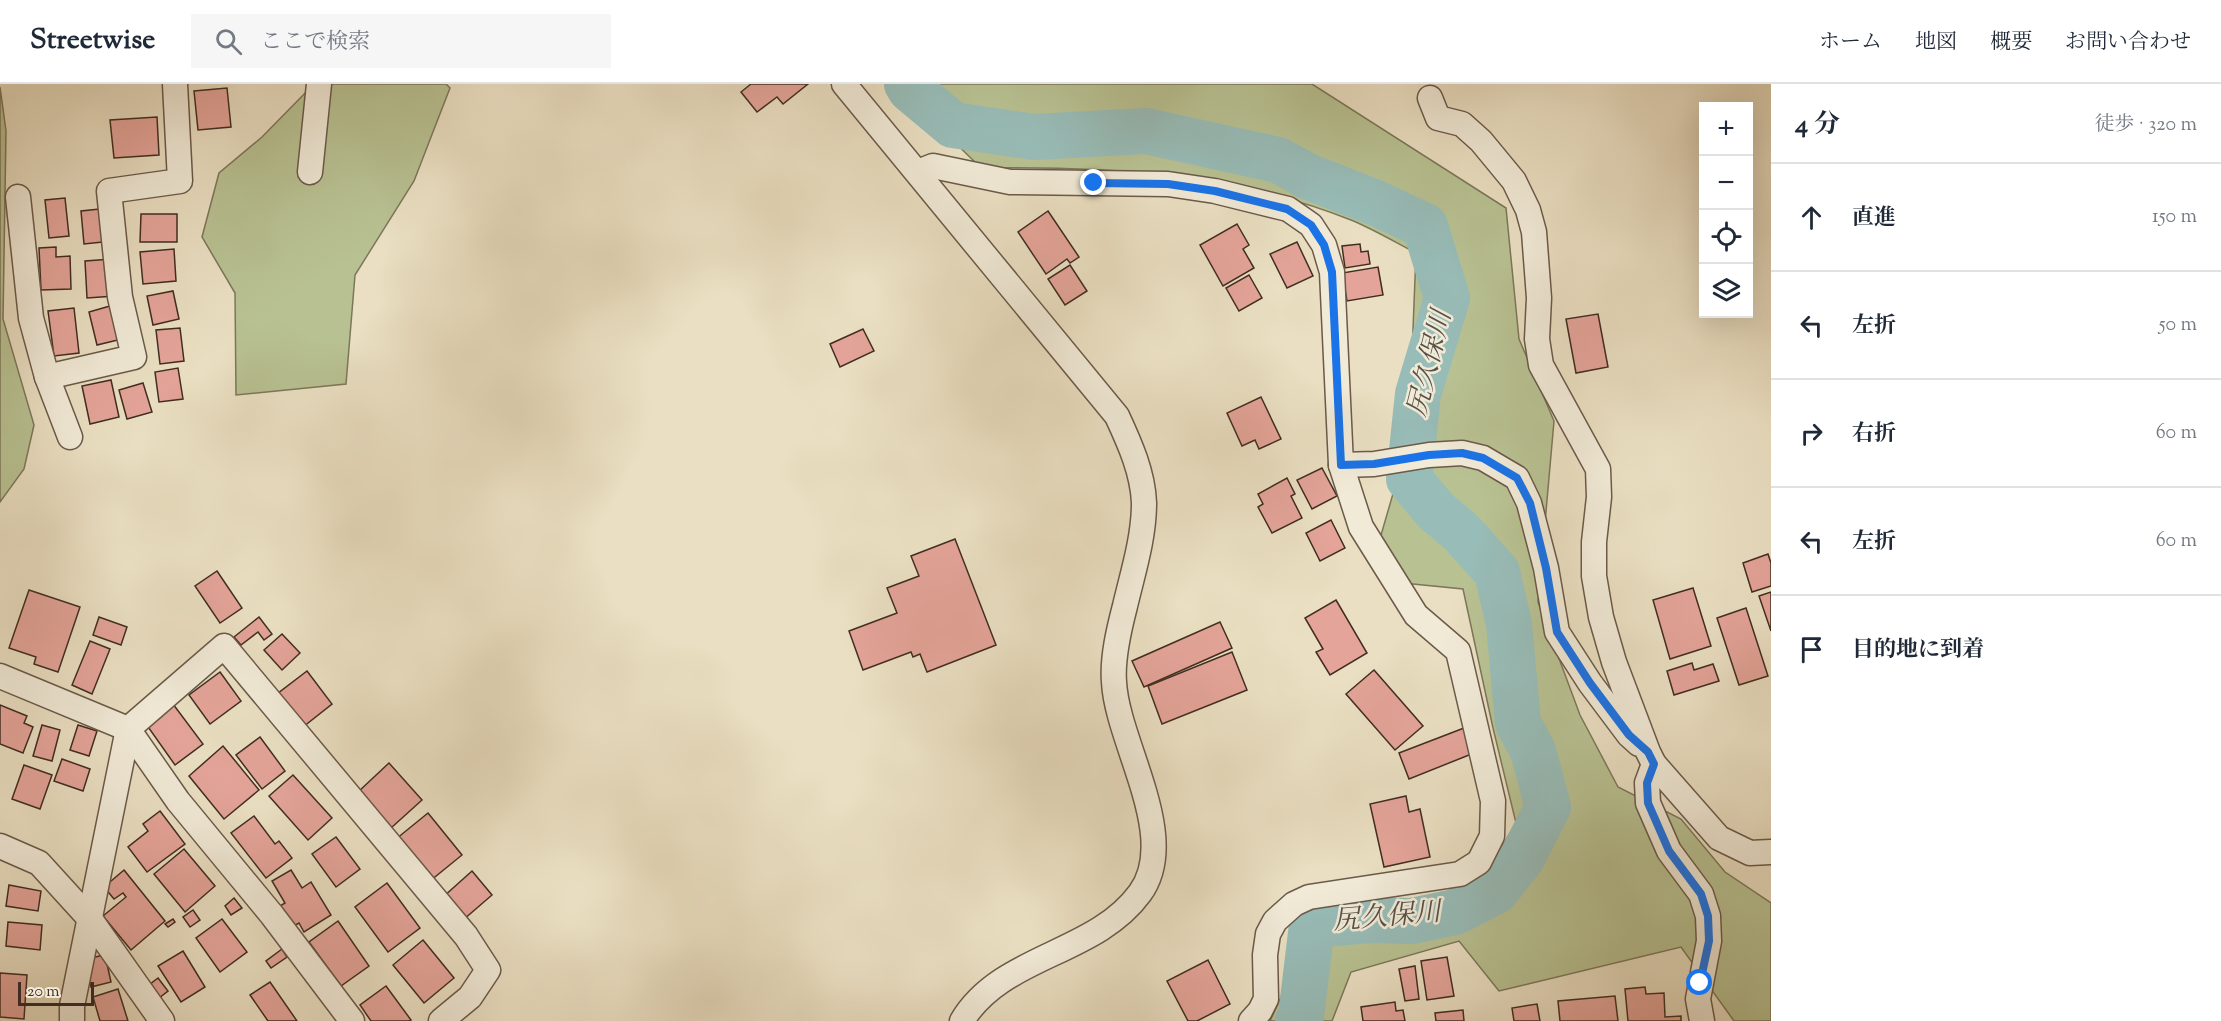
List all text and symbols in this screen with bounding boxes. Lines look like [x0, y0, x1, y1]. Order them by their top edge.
search box [191, 14, 611, 68]
text: Streetwise [30, 21, 155, 61]
icon: search [212, 25, 245, 58]
text: ここで検索 [260, 27, 370, 59]
text: ホーム [1819, 28, 1882, 58]
text: 地図 [1915, 28, 1957, 58]
text: 概要 [1990, 28, 2032, 58]
text: お問い合わせ [2065, 28, 2191, 58]
map controls [1699, 102, 1753, 318]
button: + [1699, 102, 1753, 156]
text: 4 分 [1795, 107, 1840, 144]
text: 徒歩 · 320 m [2095, 111, 2197, 140]
button: − [1699, 156, 1753, 210]
route end [1080, 169, 1106, 195]
icon: ahead [1795, 201, 1828, 234]
text: 直進 [1852, 203, 1896, 235]
text: 150 m [2152, 203, 2197, 232]
button: locate [1699, 210, 1753, 264]
button: layers [1699, 264, 1753, 318]
water label: 尻久保川 [1399, 304, 1464, 421]
icon: left [1795, 309, 1828, 342]
text: 左折 [1852, 311, 1896, 343]
text: 50 m [2159, 311, 2197, 340]
icon: right [1795, 417, 1828, 450]
text: 右折 [1852, 419, 1896, 451]
text: 60 m [2156, 419, 2197, 448]
icon: left [1795, 525, 1828, 558]
text: 左折 [1852, 527, 1896, 559]
text: 60 m [2156, 527, 2197, 556]
icon: arrive [1795, 633, 1828, 666]
text: 目的地に到着 [1852, 635, 1984, 667]
water label: 尻久保川 [1332, 894, 1445, 942]
route start [1686, 969, 1712, 995]
scale bar [18, 979, 94, 1006]
text: 20 m [27, 981, 60, 1004]

